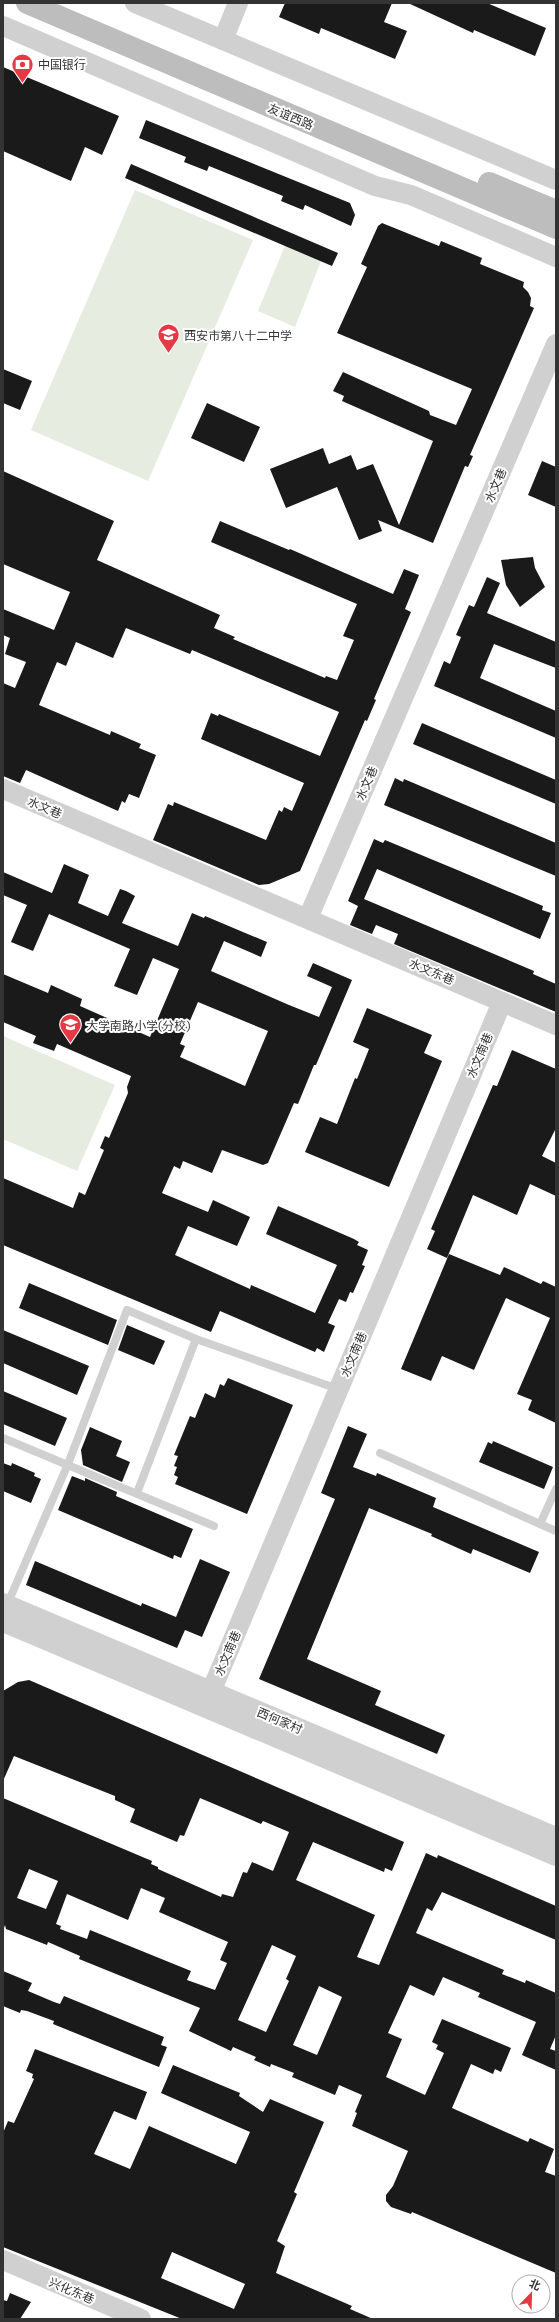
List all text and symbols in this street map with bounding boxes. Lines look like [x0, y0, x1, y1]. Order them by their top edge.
bank icon: 中国银行 [10, 51, 36, 84]
place label: 中国银行 [38, 57, 86, 71]
street label: 友谊西路 [266, 100, 316, 132]
school or university icon: 西安市第八十二中学 [156, 322, 182, 355]
place label: 西安市第八十二中学 [184, 328, 292, 342]
street label: 水文巷 [482, 466, 508, 504]
street label: 水文巷 [353, 764, 379, 802]
street label: 水文巷 [26, 794, 64, 820]
street label: 水文东巷 [407, 955, 457, 987]
school or university icon: 大学南路小学(分校) [58, 1012, 84, 1045]
place label: 大学南路小学(分校) [86, 1018, 191, 1032]
street label: 水文南巷 [463, 1030, 495, 1080]
street label: 水文南巷 [337, 1329, 369, 1379]
street label: 水文南巷 [211, 1628, 243, 1678]
street label: 西何家村 [255, 1704, 306, 1736]
street label: 兴化东巷 [47, 2274, 97, 2306]
north arrow [511, 2274, 551, 2314]
text: 北 [528, 2276, 543, 2292]

